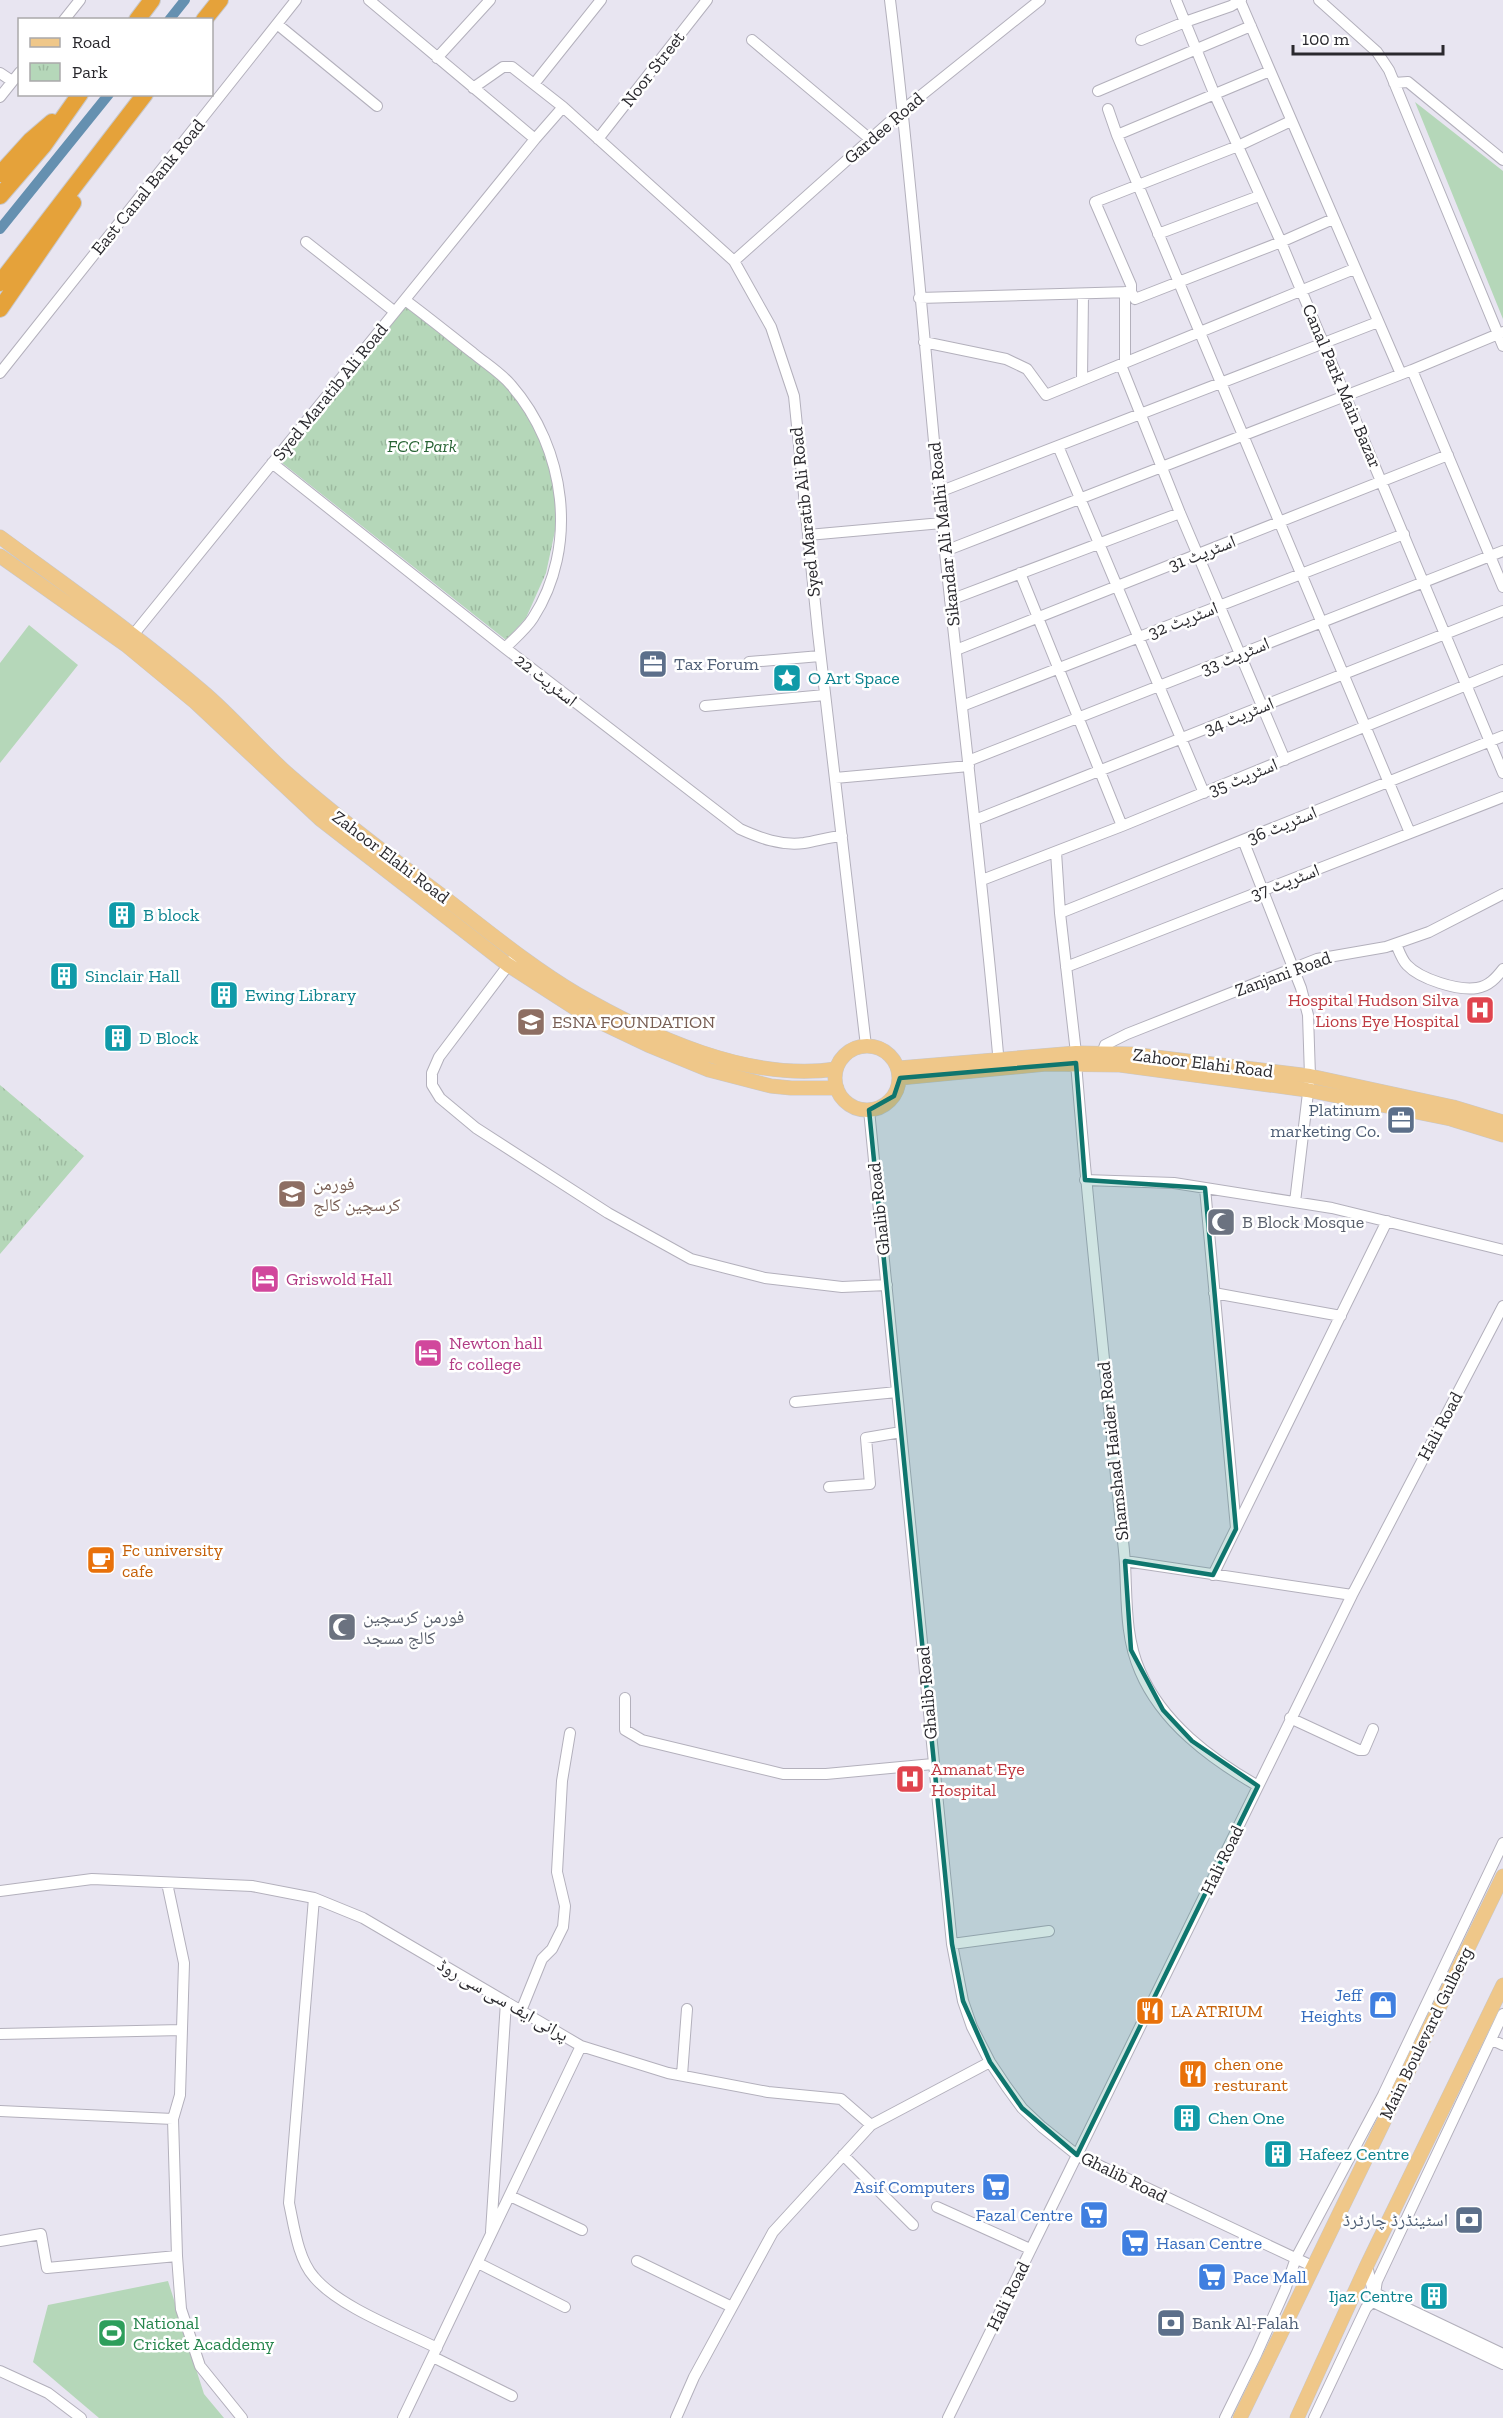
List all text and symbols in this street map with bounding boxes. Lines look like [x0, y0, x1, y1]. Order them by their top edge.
legend [18, 18, 213, 96]
scale bar [1293, 18, 1443, 56]
street label: Noor Street [617, 26, 690, 111]
text: 100 m [1302, 28, 1350, 50]
text: Road [72, 31, 111, 53]
text: Park [72, 61, 108, 83]
street label: Gardee Road [840, 87, 928, 169]
street label: East Canal Bank Road [87, 115, 210, 259]
street label: Canal Park Main Bazar [1297, 301, 1387, 471]
street label: Syed Maratib Ali Road [268, 319, 392, 465]
street label: Syed Maratib Ali Road [785, 426, 825, 598]
park label: FCC Park [387, 435, 457, 457]
street label: Sikandar Ali Malhi Road [923, 441, 965, 627]
street label: اسٹریٹ 31 [1165, 530, 1239, 576]
street label: اسٹریٹ 32 [1145, 597, 1221, 643]
street label: اسٹریٹ 33 [1197, 632, 1273, 680]
office icon: Tax Forum [637, 648, 669, 680]
street label: اسٹریٹ 22 [510, 649, 582, 711]
place label: Tax Forum [674, 653, 759, 675]
place icon: O Art Space [771, 662, 803, 694]
place label: O Art Space [808, 667, 900, 689]
street label: اسٹریٹ 34 [1201, 692, 1277, 740]
street label: اسٹریٹ 35 [1205, 753, 1281, 801]
street label: اسٹریٹ 36 [1244, 801, 1320, 849]
street label: Zahoor Elahi Road [328, 806, 454, 908]
street label: اسٹریٹ 37 [1247, 859, 1323, 905]
building icon: B block [106, 899, 138, 931]
place label: B block [143, 904, 200, 926]
street label: Zanjani Road [1232, 946, 1334, 1002]
building icon: Sinclair Hall [48, 960, 80, 992]
place label: Sinclair Hall [85, 965, 180, 987]
building icon: Ewing Library [208, 979, 240, 1011]
place label: Ewing Library [245, 984, 357, 1006]
place label: Hospital Hudson Silva Lions Eye Hospital [1288, 989, 1459, 1032]
hospital icon: Hospital Hudson Silva Lions Eye Hospital [1464, 994, 1496, 1026]
school or university icon: ESNA FOUNDATION [515, 1006, 547, 1038]
place label: ESNA FOUNDATION [552, 1011, 715, 1033]
building icon: D Block [102, 1022, 134, 1054]
place label: D Block [139, 1027, 199, 1049]
street label: Zahoor Elahi Road [1132, 1043, 1274, 1083]
place label: Platinum marketing Co. [1270, 1099, 1380, 1142]
office icon: Platinum marketing Co. [1385, 1104, 1417, 1136]
street label: Ghalib Road [863, 1161, 895, 1257]
place label: فورمن کرسچین کالج [313, 1173, 401, 1217]
school or university icon: فورمن کرسچین کالج [276, 1178, 308, 1210]
mosque icon: B Block Mosque [1205, 1206, 1237, 1238]
place label: B Block Mosque [1242, 1211, 1364, 1233]
hotel icon: Griswold Hall [249, 1263, 281, 1295]
place label: Griswold Hall [286, 1268, 392, 1290]
place label: Newton hall fc college [449, 1332, 543, 1375]
hotel icon: Newton hall fc college [412, 1337, 444, 1369]
street label: Shamshad Haider Road [1093, 1360, 1133, 1542]
street label: Hali Road [1413, 1388, 1467, 1464]
place label: Fc university cafe [122, 1539, 224, 1582]
cafe icon: Fc university cafe [85, 1544, 117, 1576]
place label: فورمن کرسچین کالج مسجد [363, 1606, 464, 1650]
mosque icon: فورمن کرسچین کالج مسجد [326, 1611, 358, 1643]
street label: Ghalib Road [912, 1645, 942, 1740]
place label: Amanat Eye Hospital [931, 1758, 1025, 1801]
hospital icon: Amanat Eye Hospital [894, 1763, 926, 1795]
street label: Hali Road [1196, 1821, 1248, 1898]
street label: Main Boulevard Gulberg [1375, 1943, 1477, 2123]
street label: پرانی ایف سی سی روڈ [433, 1954, 573, 2047]
place label: Jeff Heights [1301, 1984, 1364, 2027]
shop icon: Jeff Heights [1367, 1989, 1399, 2021]
restaurant icon: LA ATRIUM [1134, 1995, 1166, 2027]
place label: LA ATRIUM [1171, 2000, 1263, 2022]
place label: chen one resturant [1214, 2053, 1288, 2096]
restaurant icon: chen one resturant [1177, 2058, 1209, 2090]
building icon: Chen One [1171, 2102, 1203, 2134]
place label: Chen One [1208, 2107, 1284, 2129]
building icon: Hafeez Centre [1262, 2138, 1294, 2170]
place label: Hafeez Centre [1299, 2143, 1409, 2165]
street label: Ghalib Road [1077, 2147, 1171, 2207]
supermarket icon: Asif Computers [980, 2171, 1012, 2203]
place label: Asif Computers [854, 2176, 975, 2198]
supermarket icon: Fazal Centre [1078, 2199, 1110, 2231]
place label: Fazal Centre [975, 2204, 1073, 2226]
bank icon: اسٹینڈرڈ چارٹرڈ [1453, 2204, 1485, 2236]
place label: اسٹینڈرڈ چارٹرڈ [1343, 2209, 1448, 2231]
supermarket icon: Hasan Centre [1119, 2227, 1151, 2259]
place label: Hasan Centre [1156, 2232, 1262, 2254]
street label: Hali Road [982, 2257, 1034, 2334]
supermarket icon: Pace Mall [1196, 2261, 1228, 2293]
place label: Pace Mall [1233, 2266, 1307, 2288]
building icon: Ijaz Centre [1418, 2280, 1450, 2312]
place label: Ijaz Centre [1329, 2285, 1413, 2307]
bank icon: Bank Al-Falah [1155, 2307, 1187, 2339]
place label: National Cricket Acaddemy [133, 2312, 275, 2355]
place label: Bank Al-Falah [1192, 2312, 1299, 2334]
sports icon: National Cricket Acaddemy [96, 2317, 128, 2349]

